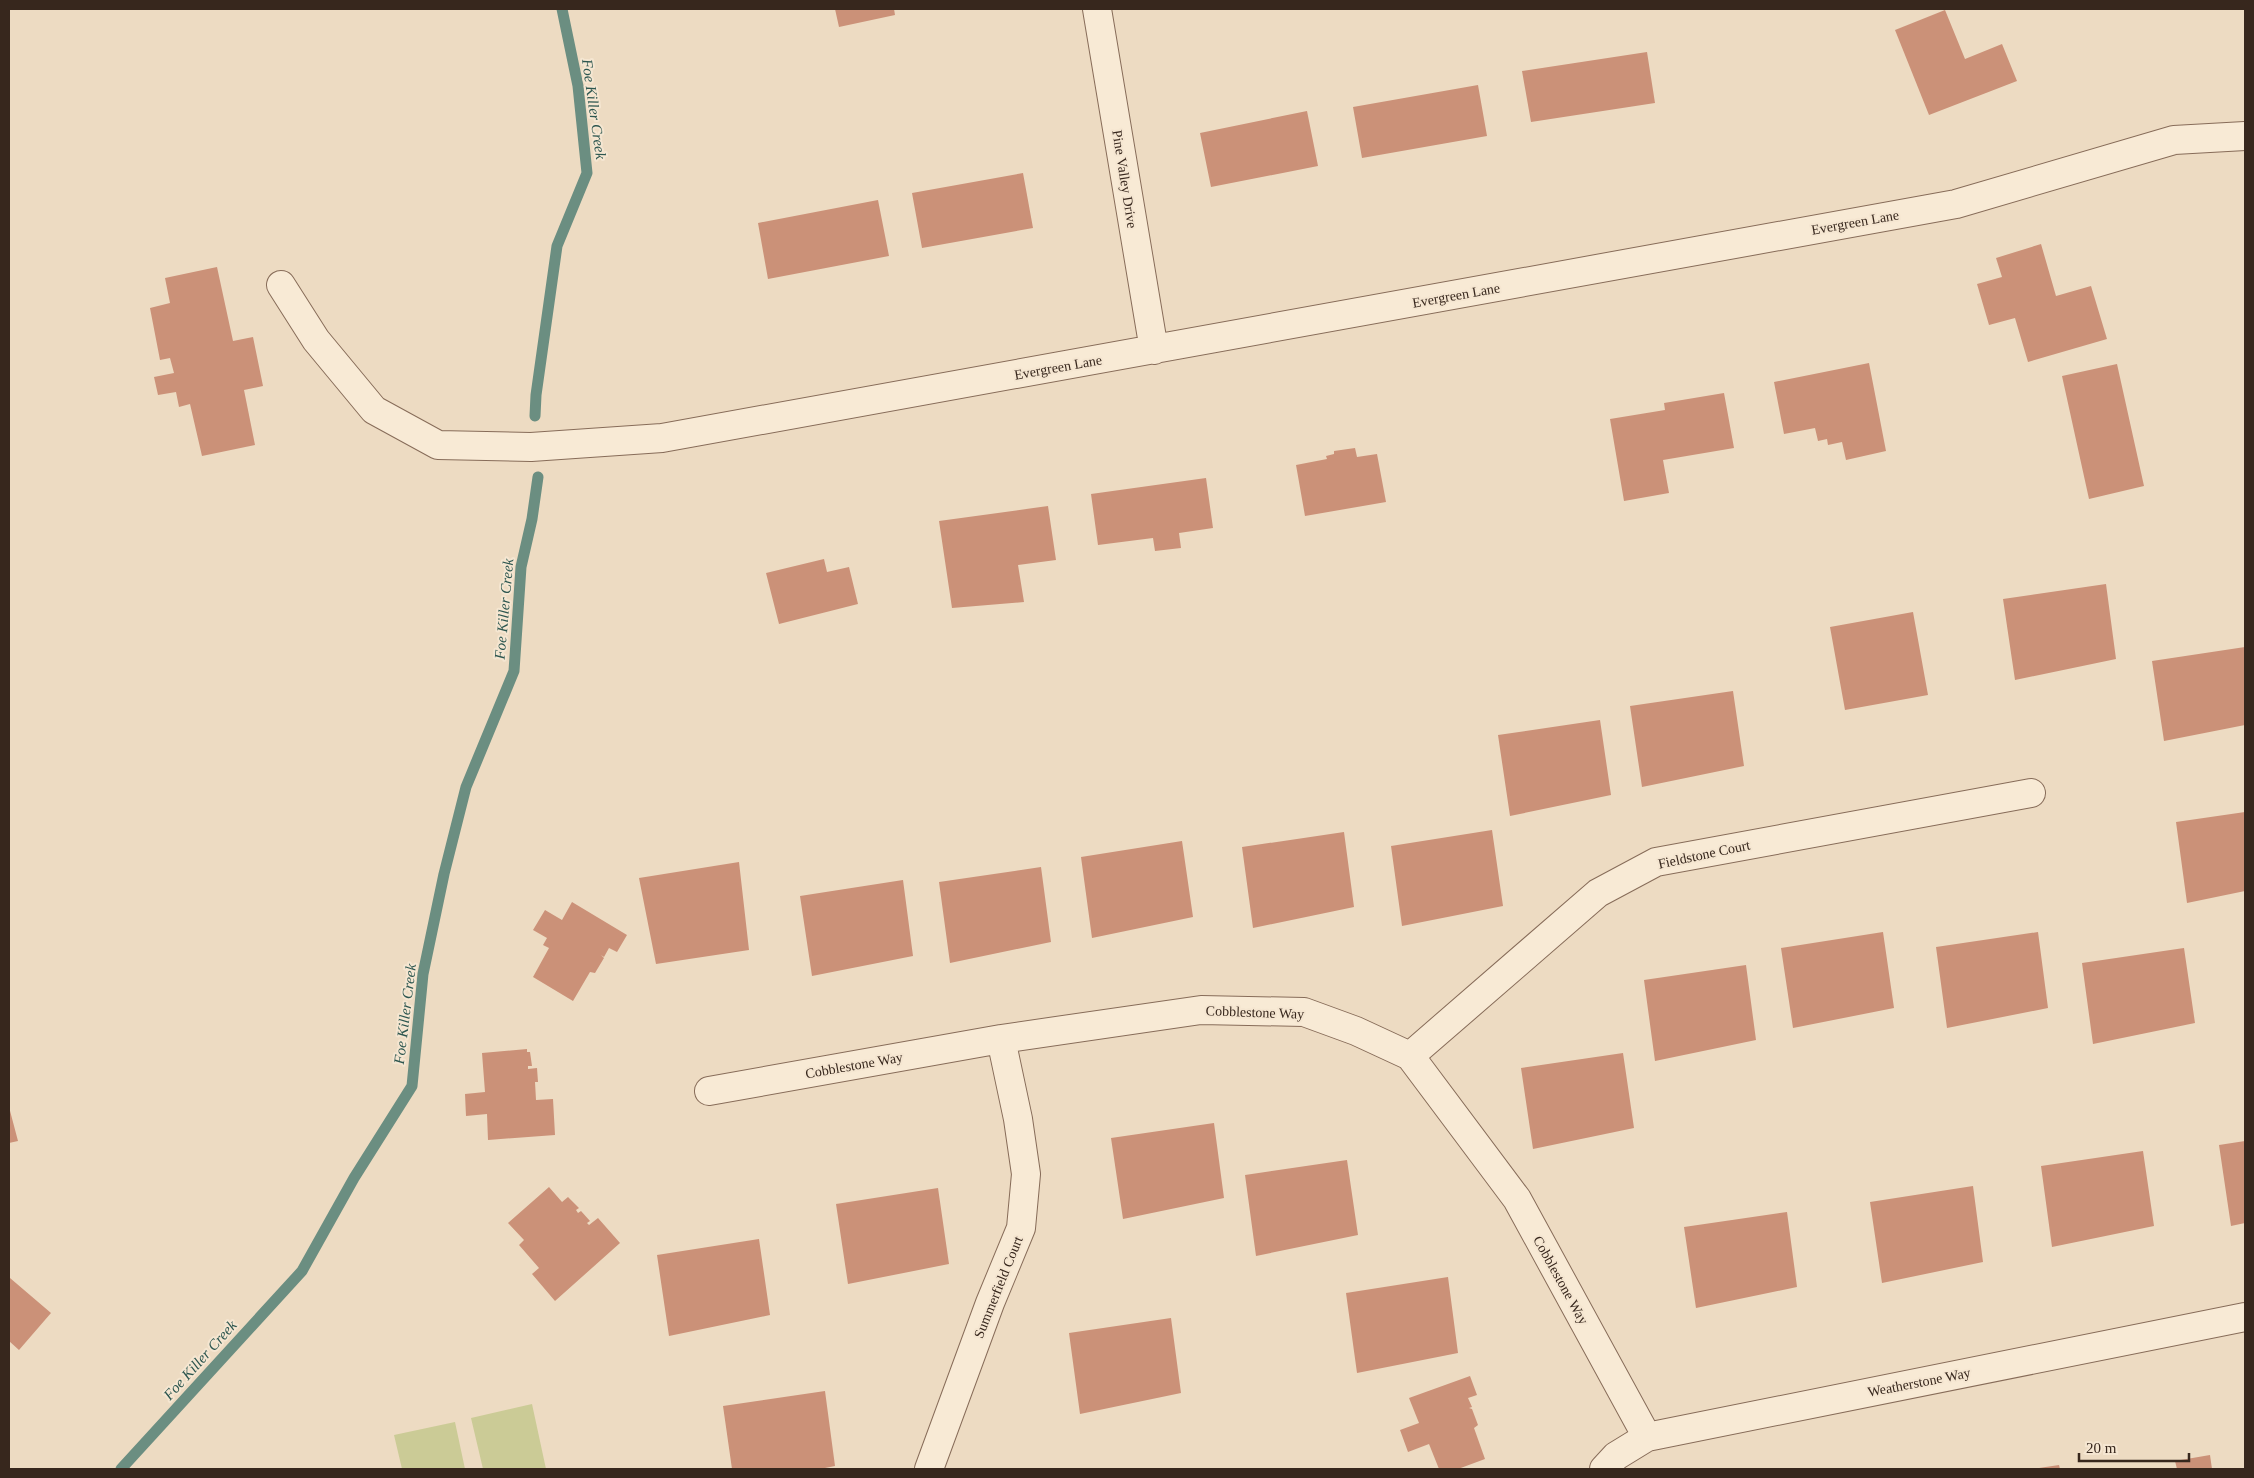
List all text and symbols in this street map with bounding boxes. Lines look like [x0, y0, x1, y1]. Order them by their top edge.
water label: Foe Killer Creek [579, 57, 609, 160]
street label: Pine Valley Drive [1109, 129, 1140, 229]
street label: Evergreen Lane [1810, 207, 1900, 238]
street label: Evergreen Lane [1411, 280, 1501, 311]
street label: Evergreen Lane [1013, 352, 1103, 383]
water label: Foe Killer Creek [492, 558, 516, 661]
street label: Fieldstone Court [1657, 837, 1752, 872]
water label: Foe Killer Creek [391, 963, 419, 1066]
street label: Cobblestone Way [1205, 1003, 1304, 1022]
street label: Cobblestone Way [804, 1050, 904, 1081]
street label: Summerfield Court [971, 1234, 1026, 1340]
street label: Cobblestone Way [1530, 1234, 1591, 1327]
water label: Foe Killer Creek [160, 1317, 240, 1404]
street label: Weatherstone Way [1866, 1365, 1972, 1400]
scale bar [2079, 1430, 2189, 1462]
text: 20 m [2086, 1440, 2117, 1456]

